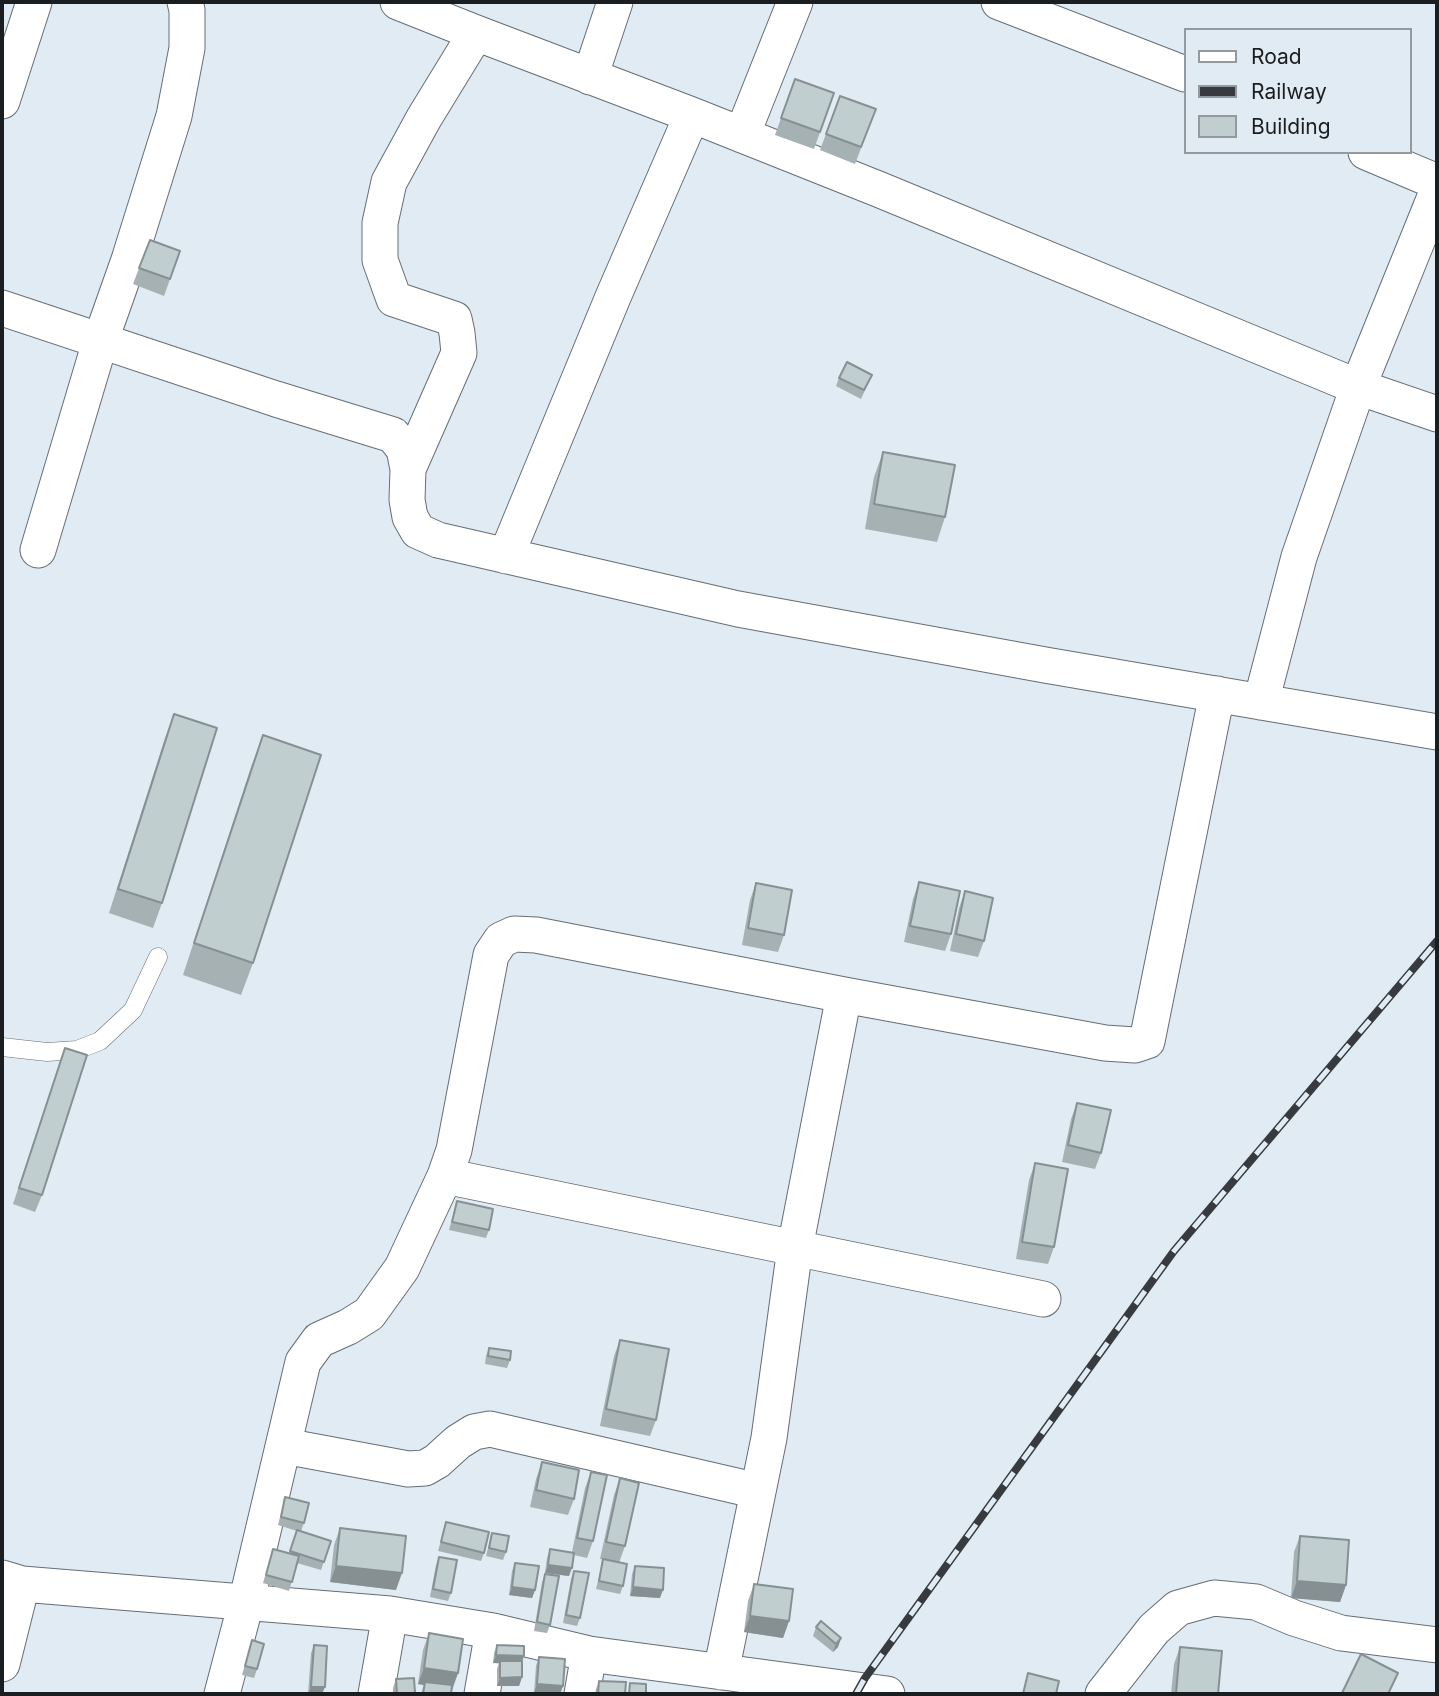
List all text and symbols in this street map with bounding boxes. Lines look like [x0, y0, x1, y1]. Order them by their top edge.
legend [1184, 28, 1411, 154]
text: Road [1251, 44, 1302, 69]
text: Railway [1251, 79, 1327, 104]
text: Building [1251, 114, 1331, 139]

